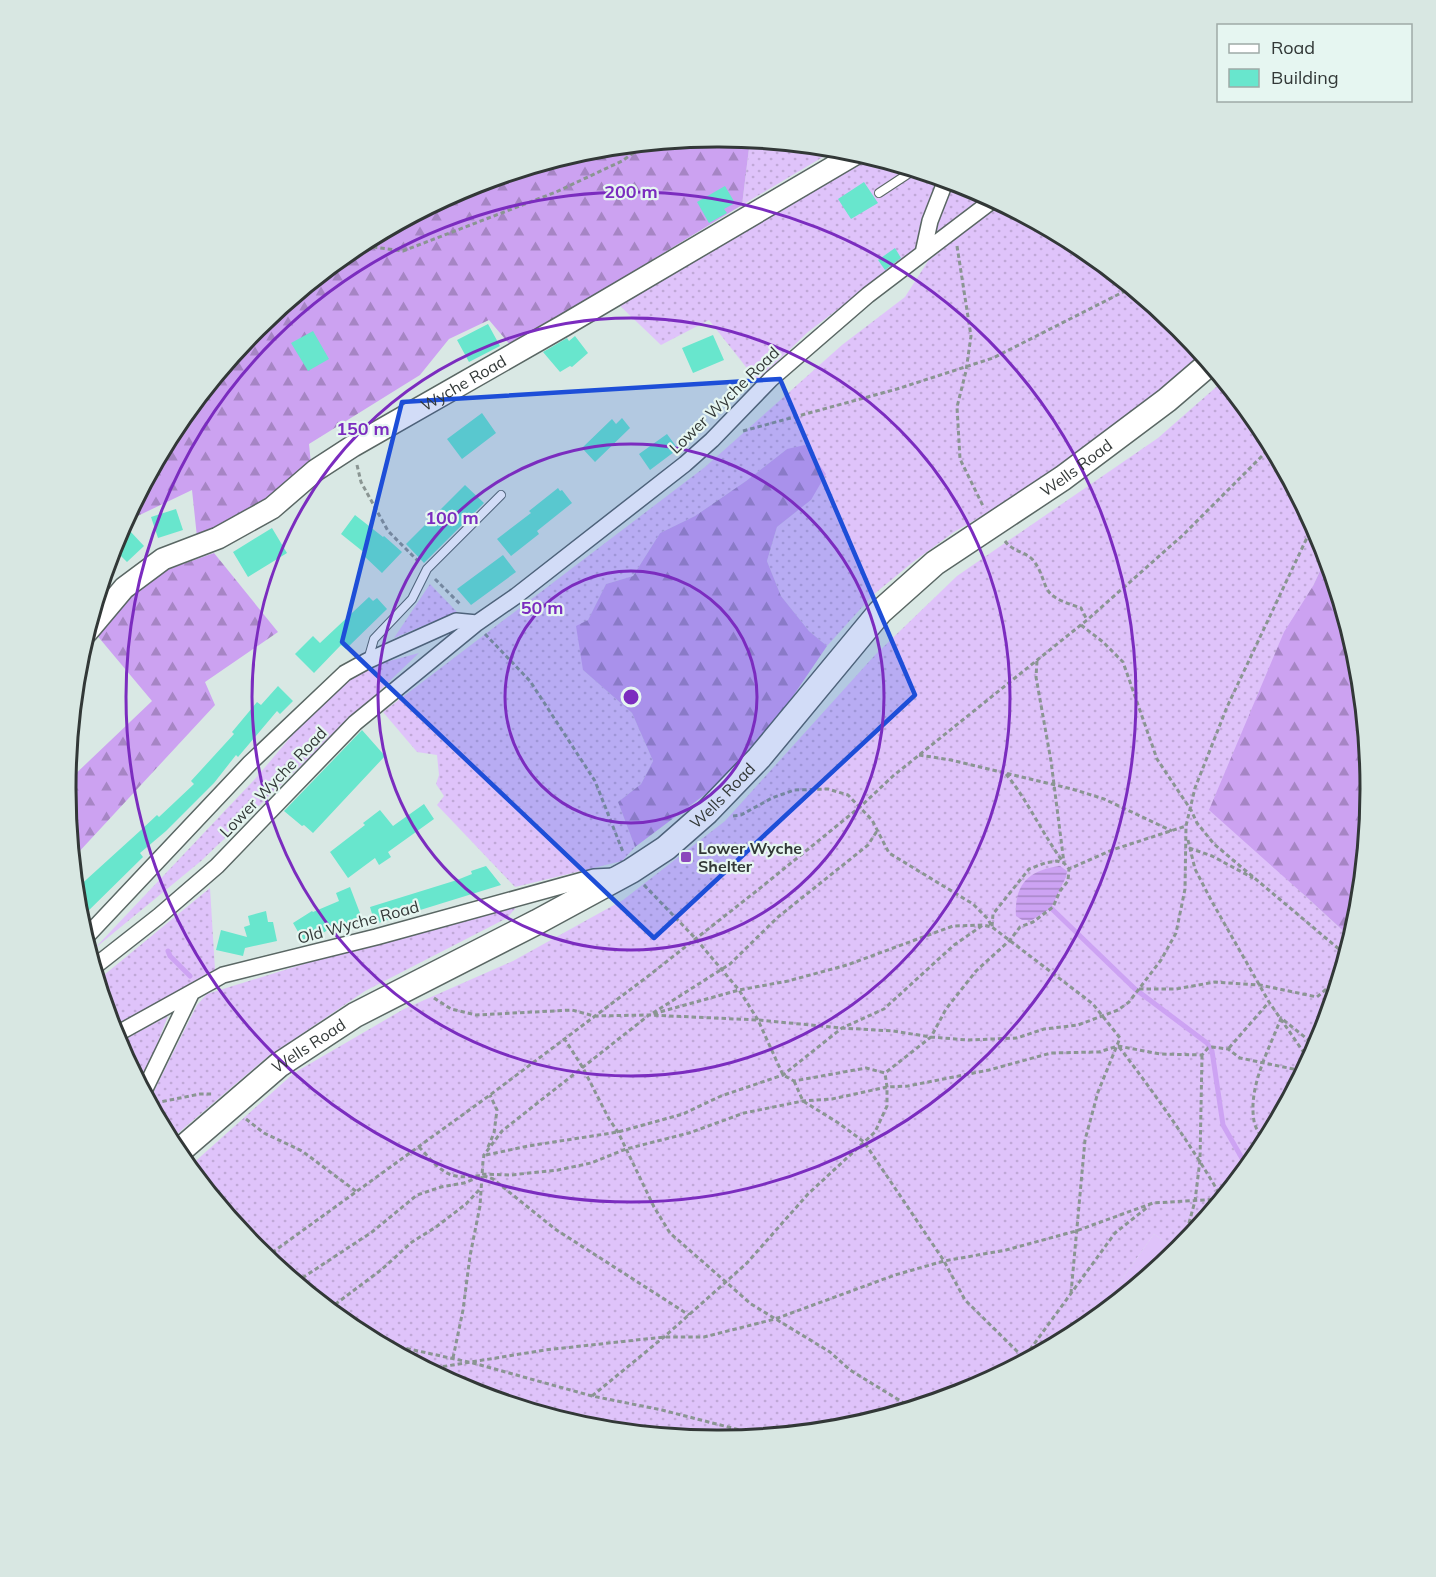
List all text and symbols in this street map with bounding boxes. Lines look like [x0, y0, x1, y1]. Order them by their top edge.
legend [1217, 24, 1412, 102]
text: Road [1271, 36, 1315, 59]
text: Building [1271, 66, 1339, 89]
text: 200 m [604, 180, 658, 203]
street label: Lower Wyche Road [665, 342, 783, 458]
street label: Wyche Road [417, 351, 510, 415]
text: 150 m [336, 417, 390, 440]
street label: Wells Road [1036, 435, 1116, 501]
text: 100 m [425, 506, 479, 529]
text: 50 m [521, 596, 563, 619]
centre of rings [621, 687, 641, 707]
street label: Lower Wyche Road [215, 723, 331, 841]
street label: Wells Road [686, 758, 759, 833]
place label: Lower Wyche Shelter [698, 838, 802, 876]
marker: Lower Wyche Shelter [679, 850, 693, 864]
street label: Old Wyche Road [295, 896, 421, 948]
street label: Wells Road [268, 1014, 349, 1077]

